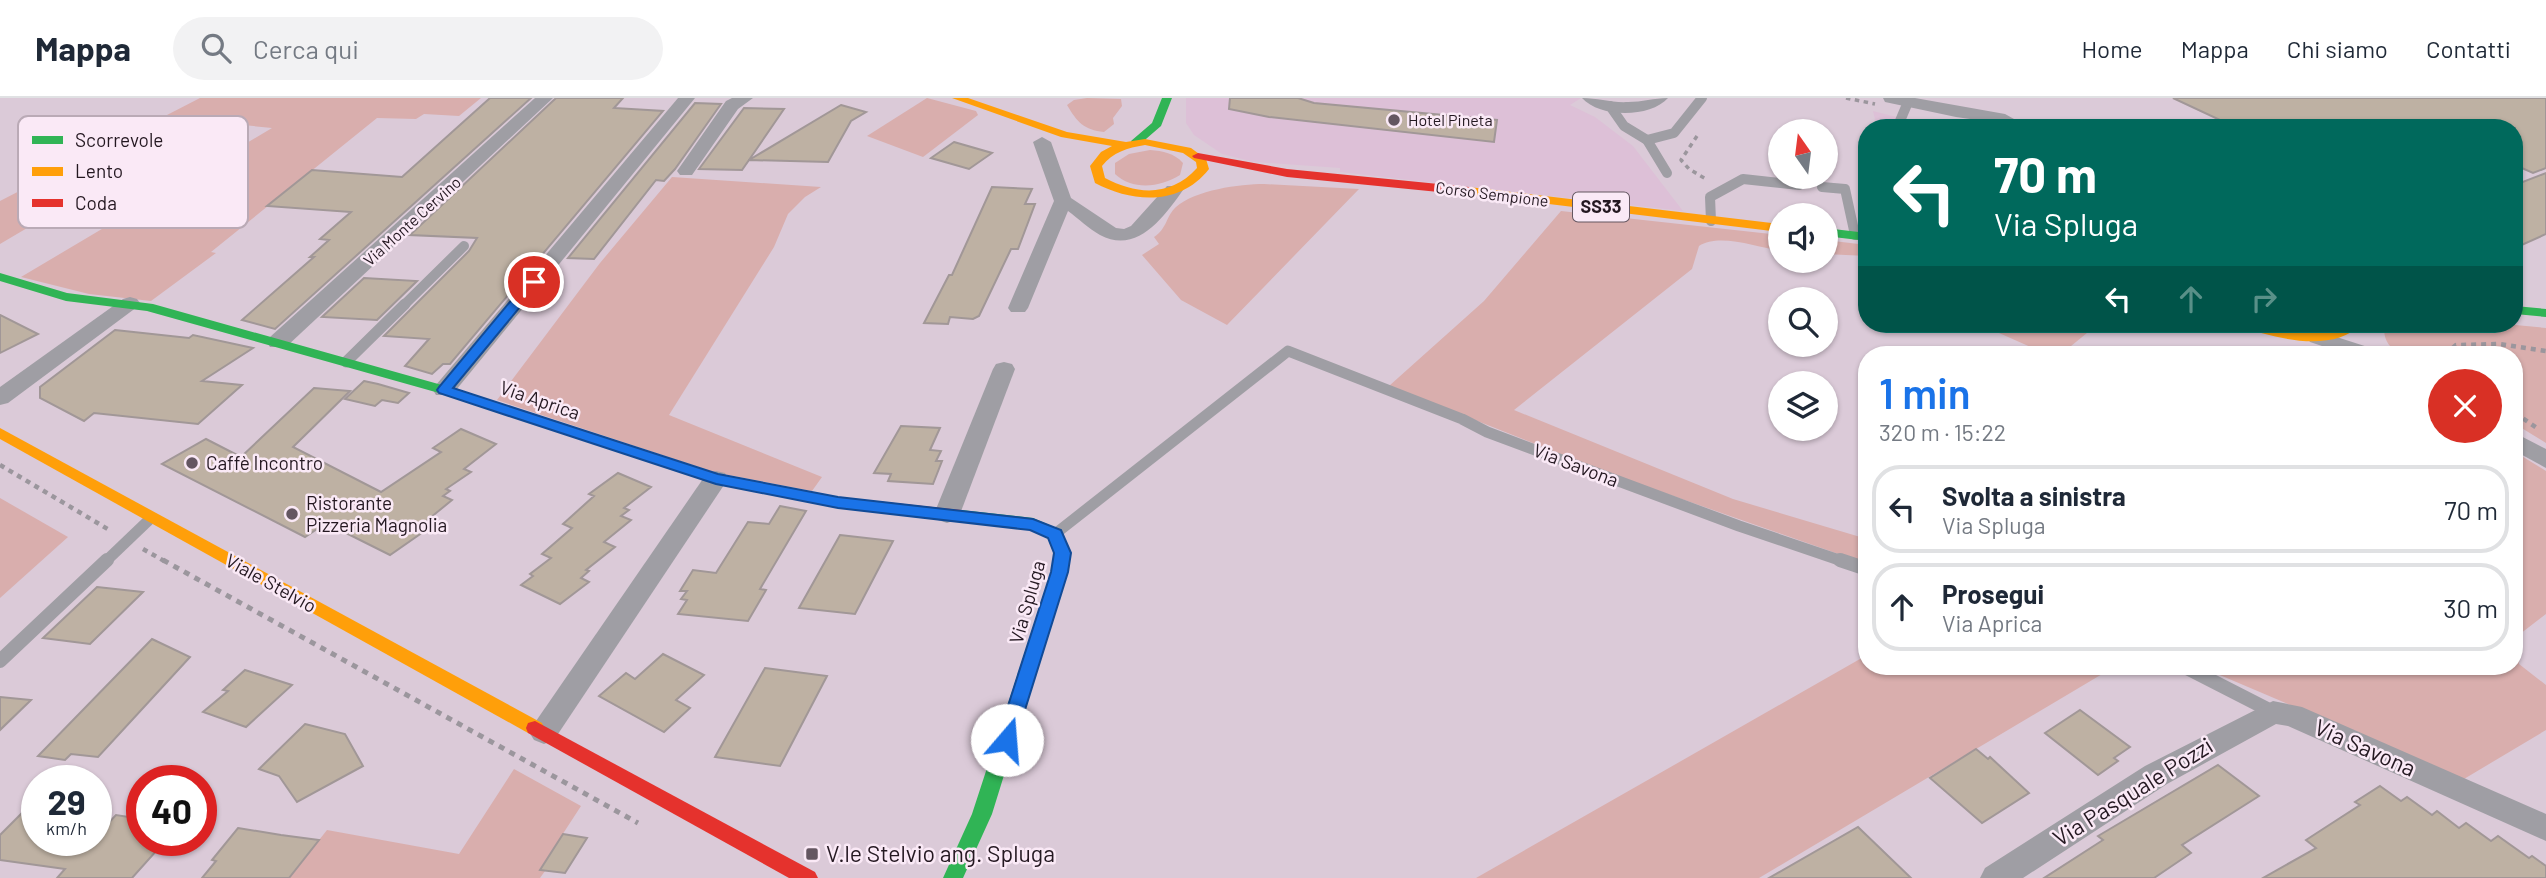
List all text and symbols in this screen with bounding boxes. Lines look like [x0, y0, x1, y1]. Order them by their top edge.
search box [173, 17, 663, 80]
text: Mappa [35, 28, 131, 68]
icon: search [197, 29, 235, 67]
text: Cerca qui [253, 33, 359, 64]
text: Home [2081, 34, 2143, 63]
text: Mappa [2181, 34, 2249, 63]
text: Chi siamo [2287, 34, 2388, 63]
text: Contatti [2426, 34, 2511, 63]
place label: Hotel Pineta [1408, 110, 1493, 129]
marker: Hotel Pineta [1386, 112, 1402, 128]
legend [18, 116, 248, 228]
north arrow [1768, 119, 1838, 189]
map controls [1768, 119, 1838, 441]
text: Scorrevole [75, 128, 163, 151]
text: 70 m [1994, 144, 2097, 203]
icon: left [1879, 147, 1970, 238]
text: Lento [75, 159, 123, 182]
street label: Via Monte Cervino [359, 172, 464, 269]
street label: Corso Sempione [1435, 177, 1550, 210]
text: Coda [75, 191, 117, 214]
road number: SS33 [1573, 192, 1629, 222]
button: sound [1768, 203, 1838, 273]
text: Via Spluga [1994, 204, 2138, 242]
pin [504, 252, 564, 312]
icon: arrive [515, 263, 553, 301]
icon: left [2099, 280, 2137, 318]
icon: ahead [2172, 280, 2210, 318]
icon: right [2245, 280, 2283, 318]
button: search [1768, 287, 1838, 357]
text: 1 min [1879, 367, 1971, 417]
button: close [2428, 369, 2502, 443]
button: layers [1768, 371, 1838, 441]
street label: Via Aprica [497, 375, 583, 424]
text: 320 m · 15:22 [1879, 418, 2006, 446]
street label: Via Savona [1530, 438, 1622, 491]
place label: Caffè Incontro [206, 451, 323, 474]
marker: Caffè Incontro [184, 455, 200, 471]
text: Svolta a sinistra [1942, 480, 2126, 511]
icon: left [1883, 490, 1921, 528]
place label: Ristorante Pizzeria Magnolia [306, 491, 447, 536]
text: 70 m [2444, 494, 2498, 525]
marker: Ristorante Pizzeria Magnolia [284, 506, 300, 522]
text: Via Spluga [1942, 511, 2046, 539]
street label: Viale Stelvio [222, 548, 321, 617]
street label: Via Spluga [1004, 558, 1049, 646]
text: Prosegui [1942, 578, 2044, 609]
icon: ahead [1883, 588, 1921, 626]
text: 30 m [2443, 592, 2498, 623]
text: Via Aprica [1942, 609, 2042, 637]
position arrow [970, 703, 1044, 777]
street label: Via Savona [2310, 712, 2420, 782]
street label: Via Pasquale Pozzi [2047, 731, 2218, 852]
speed limit sign: 40 [126, 765, 217, 856]
text: 29 [47, 780, 86, 822]
text: km/h [46, 817, 87, 839]
place label: V.le Stelvio ang. Spluga [826, 839, 1055, 867]
marker: V.le Stelvio ang. Spluga [804, 846, 820, 862]

